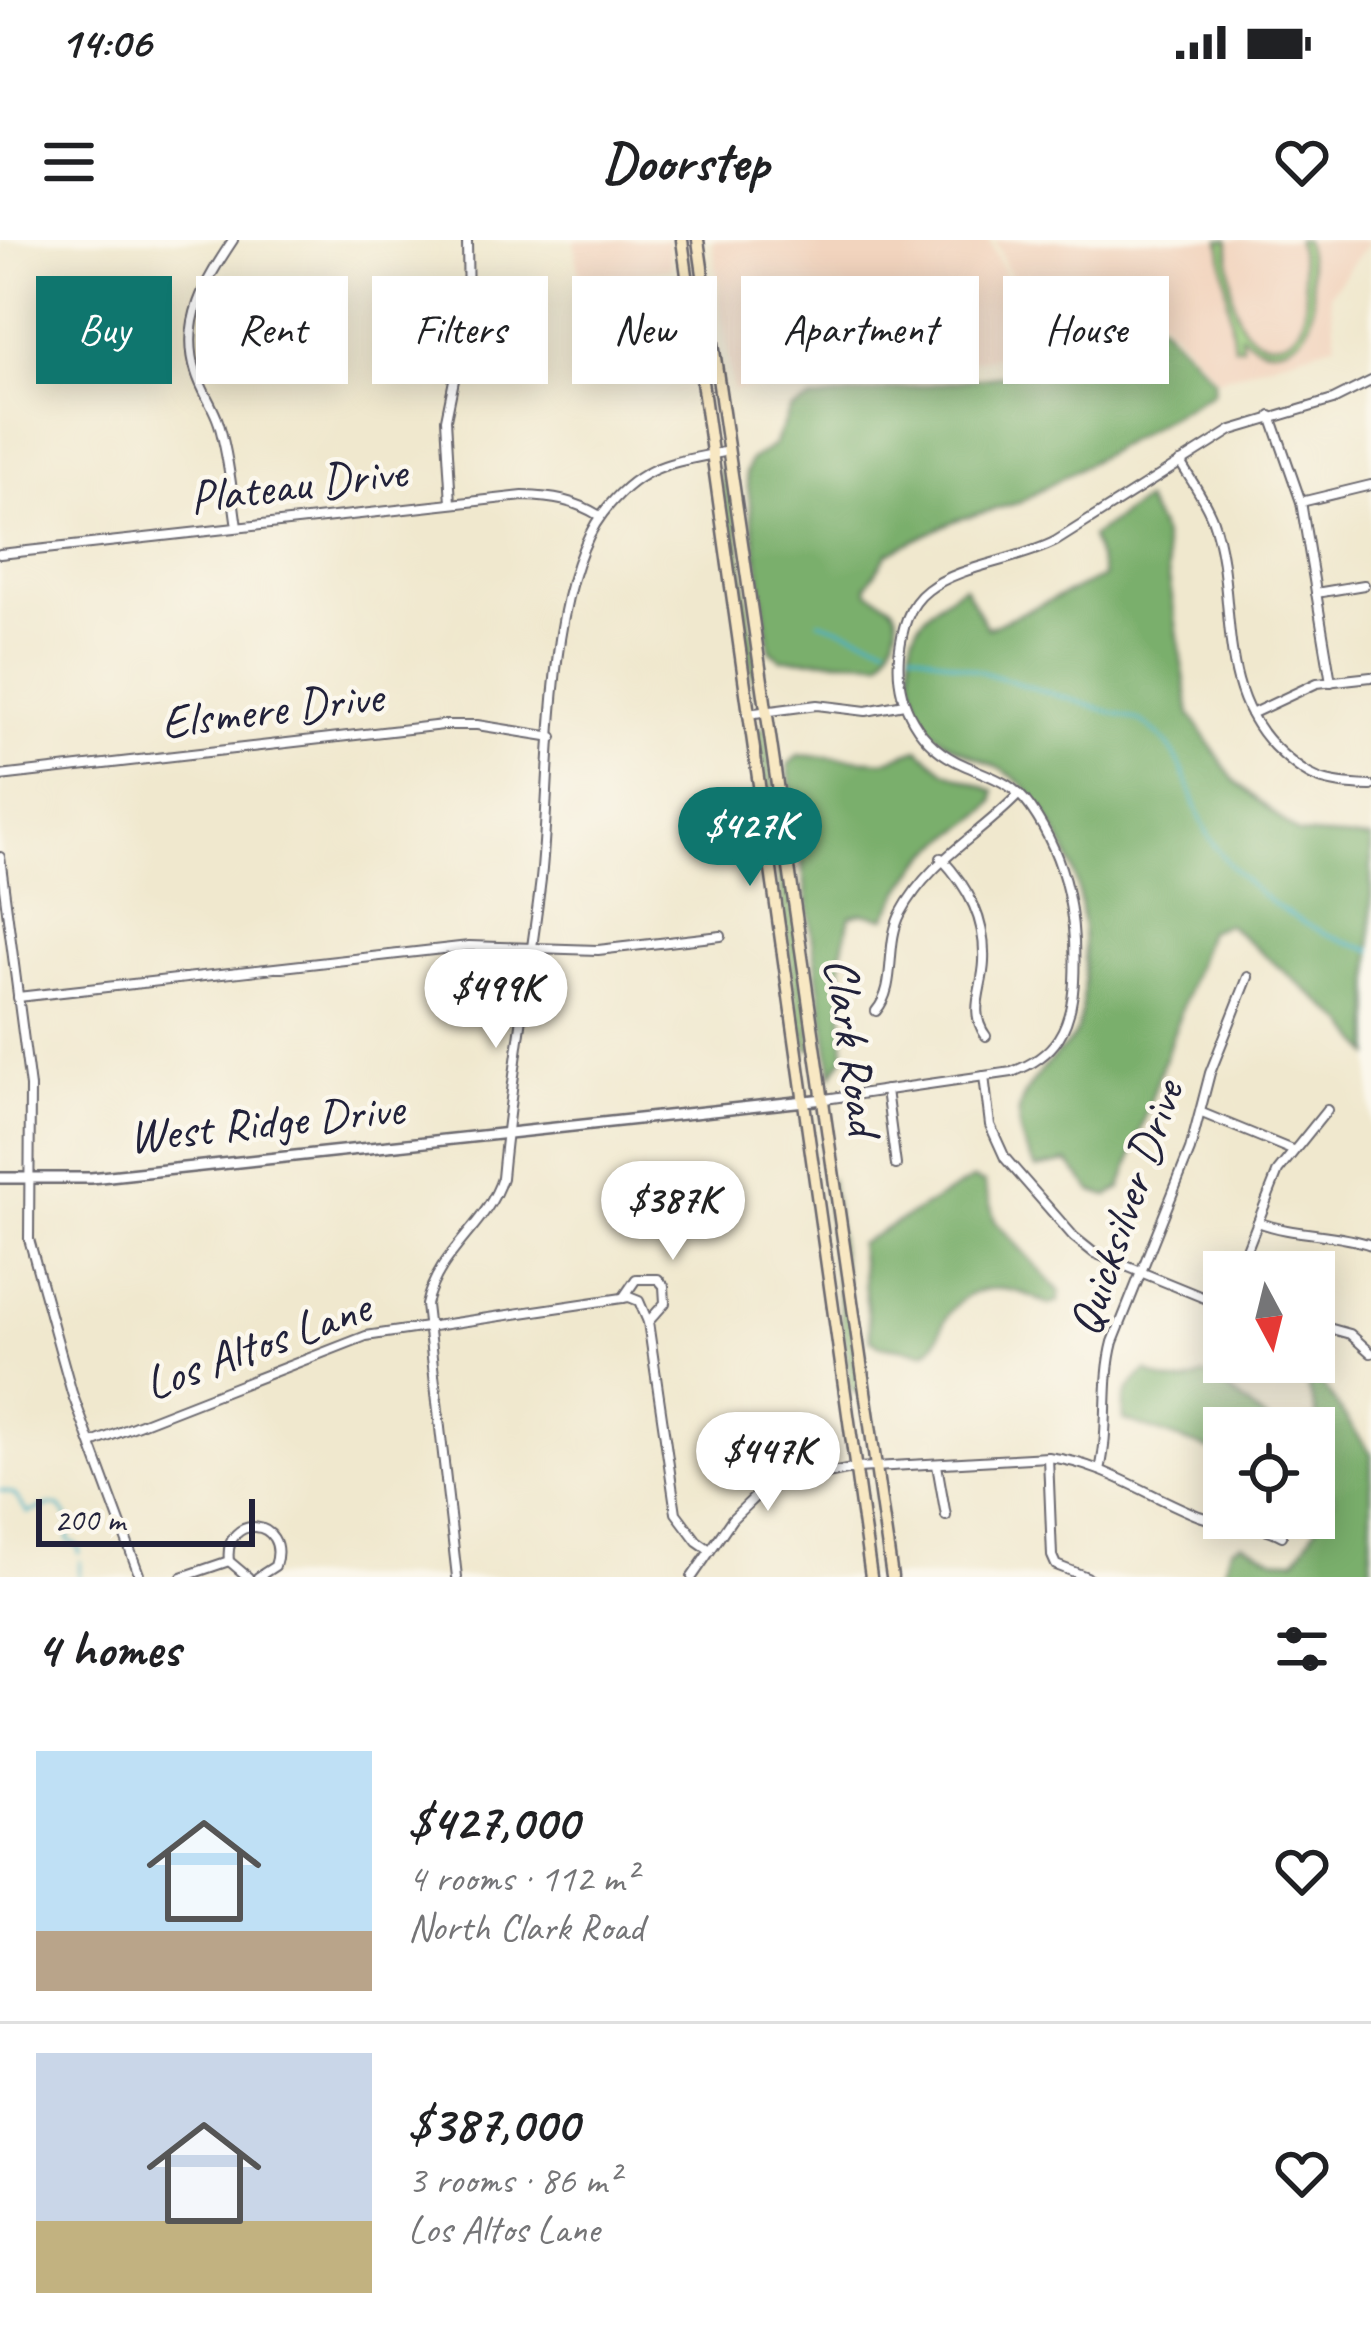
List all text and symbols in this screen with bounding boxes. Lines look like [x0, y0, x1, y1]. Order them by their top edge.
text: 14:06 [60, 14, 151, 71]
text: Doorstep [603, 128, 769, 196]
icon: menu [36, 129, 102, 195]
icon: heart [1269, 129, 1335, 195]
chip: Buy [36, 276, 172, 384]
chip: Rent [196, 276, 348, 384]
chip: Filters [372, 276, 548, 384]
chip: New [572, 276, 717, 384]
chip: Apartment [741, 276, 979, 384]
chip: House [1003, 276, 1169, 384]
street label: Plateau Drive [186, 441, 413, 527]
street label: Elsmere Drive [158, 665, 389, 752]
pin: $427K [666, 787, 834, 889]
text: $427K [705, 801, 795, 850]
pin: $499K [412, 949, 580, 1051]
street label: Clark Road [811, 954, 896, 1145]
text: $499K [451, 963, 541, 1012]
street label: Quicksilver Drive [1053, 1070, 1198, 1343]
street label: West Ridge Drive [126, 1077, 410, 1166]
pin: $387K [589, 1161, 757, 1263]
text: $387K [628, 1175, 718, 1224]
north arrow [1203, 1251, 1335, 1383]
map controls [1203, 1251, 1335, 1539]
street label: Los Altos Lane [136, 1275, 381, 1414]
button: locate [1203, 1407, 1335, 1539]
pin: $447K [684, 1412, 852, 1514]
text: $447K [723, 1426, 813, 1475]
scale bar [36, 1493, 255, 1546]
text: 200 m [54, 1499, 125, 1541]
icon: filters [1269, 1616, 1335, 1682]
text: 4 homes [36, 1617, 180, 1681]
text: $427,000 [408, 1790, 579, 1854]
icon: home [132, 1799, 276, 1943]
icon: heart [1269, 1838, 1335, 1904]
text: 4 rooms · 112 m² [408, 1854, 636, 1903]
text: North Clark Road [408, 1903, 643, 1952]
text: $387,000 [408, 2092, 579, 2156]
icon: home [132, 2101, 276, 2245]
icon: heart [1269, 2140, 1335, 2206]
text: 3 rooms · 86 m² [408, 2156, 619, 2205]
text: Los Altos Lane [408, 2205, 600, 2254]

